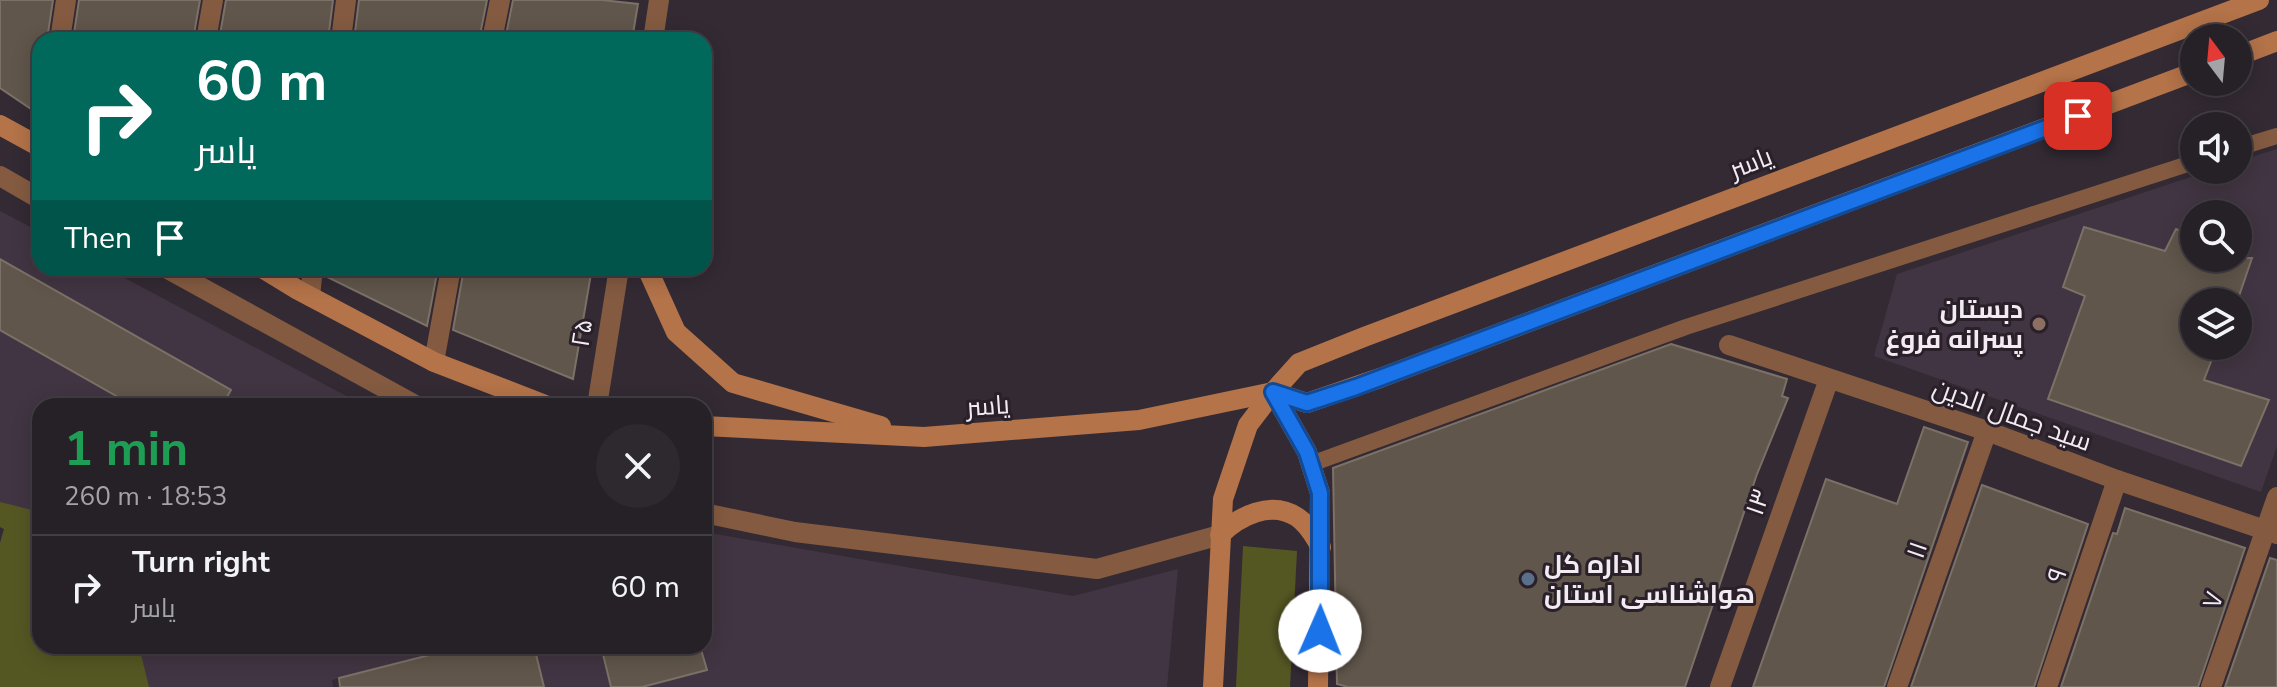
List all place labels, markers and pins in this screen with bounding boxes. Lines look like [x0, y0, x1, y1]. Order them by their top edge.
pin [2044, 82, 2112, 150]
place label: دبستان پسرانه فروغ [1885, 292, 2023, 357]
marker: دبستان پسرانه فروغ [2030, 315, 2048, 333]
place label: اداره کل هواشناسی استان [1544, 547, 1755, 612]
marker: اداره کل هواشناسی استان [1519, 570, 1537, 588]

